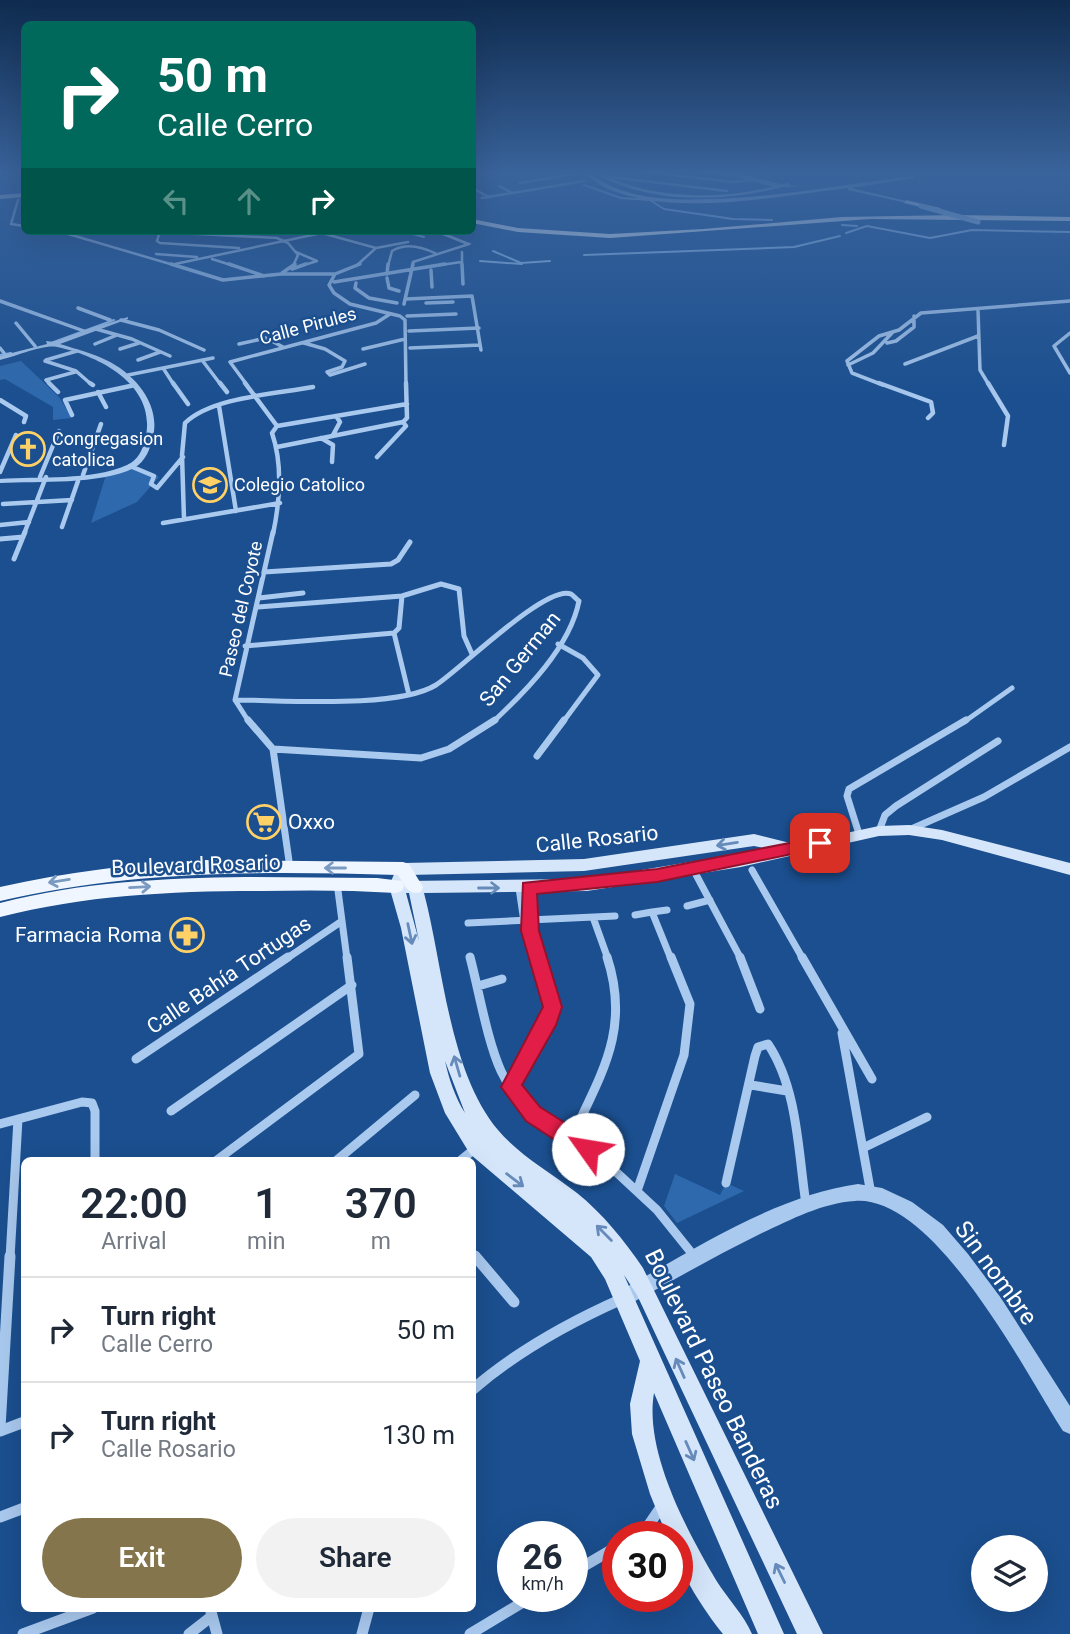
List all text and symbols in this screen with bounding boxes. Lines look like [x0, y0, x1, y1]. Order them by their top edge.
text: 50 m [157, 47, 268, 104]
icon: right [42, 49, 133, 140]
text: Calle Cerro [157, 106, 313, 144]
icon: left [157, 182, 195, 220]
icon: ahead [230, 182, 268, 220]
icon: right [303, 182, 341, 220]
street label: Calle Pirules [257, 303, 359, 349]
place label: Congregasion catolica [52, 428, 163, 470]
church icon: Congregasion catolica [9, 430, 47, 468]
school or university icon: Colegio Catolico [191, 466, 229, 504]
place label: Colegio Catolico [234, 474, 365, 495]
street label: Paseo del Coyote [215, 539, 266, 679]
street label: San German [475, 607, 565, 711]
supermarket icon: Oxxo [245, 803, 283, 841]
place label: Oxxo [288, 810, 335, 834]
pin [790, 813, 850, 873]
street label: Calle Rosario [535, 821, 659, 857]
icon: arrive [801, 824, 839, 862]
one-way arrow [716, 838, 739, 851]
street label: Boulevard Rosario [111, 850, 281, 880]
one-way arrow [324, 861, 347, 875]
one-way arrow [48, 875, 71, 888]
one-way arrow [128, 881, 151, 894]
one-way arrow [477, 881, 500, 895]
street label: Calle Bahía Tortugas [142, 911, 316, 1039]
pharmacy icon: Farmacia Roma [168, 916, 206, 954]
one-way arrow [404, 922, 418, 945]
place label: Farmacia Roma [15, 923, 162, 947]
one-way arrow [450, 1056, 463, 1078]
position arrow [551, 1112, 625, 1186]
one-way arrow [505, 1173, 523, 1188]
text: 22:00 [80, 1179, 188, 1228]
text: 1 [254, 1179, 278, 1228]
text: 370 [345, 1179, 417, 1228]
street label: Sin nombre [949, 1216, 1043, 1330]
one-way arrow [596, 1224, 613, 1241]
text: Arrival [101, 1228, 167, 1255]
text: min [247, 1228, 285, 1255]
text: m [371, 1228, 391, 1255]
street label: Boulevard Paseo Banderas [639, 1244, 789, 1514]
text: Turn right [101, 1301, 216, 1331]
icon: right [42, 1311, 80, 1349]
text: 50 m [397, 1315, 455, 1345]
text: Calle Cerro [101, 1331, 213, 1358]
one-way arrow [673, 1358, 686, 1379]
text: Turn right [101, 1406, 216, 1436]
icon: right [42, 1416, 80, 1454]
text: 130 m [382, 1420, 455, 1450]
text: Calle Rosario [101, 1436, 236, 1463]
one-way arrow [684, 1440, 697, 1461]
button: Exit [42, 1518, 242, 1598]
button: Share [256, 1518, 455, 1598]
speed limit sign: 30 [602, 1521, 693, 1612]
map controls [971, 1535, 1048, 1612]
button: layers [971, 1535, 1048, 1612]
text: 26 [522, 1537, 563, 1578]
one-way arrow [773, 1563, 786, 1584]
text: km/h [521, 1573, 564, 1594]

